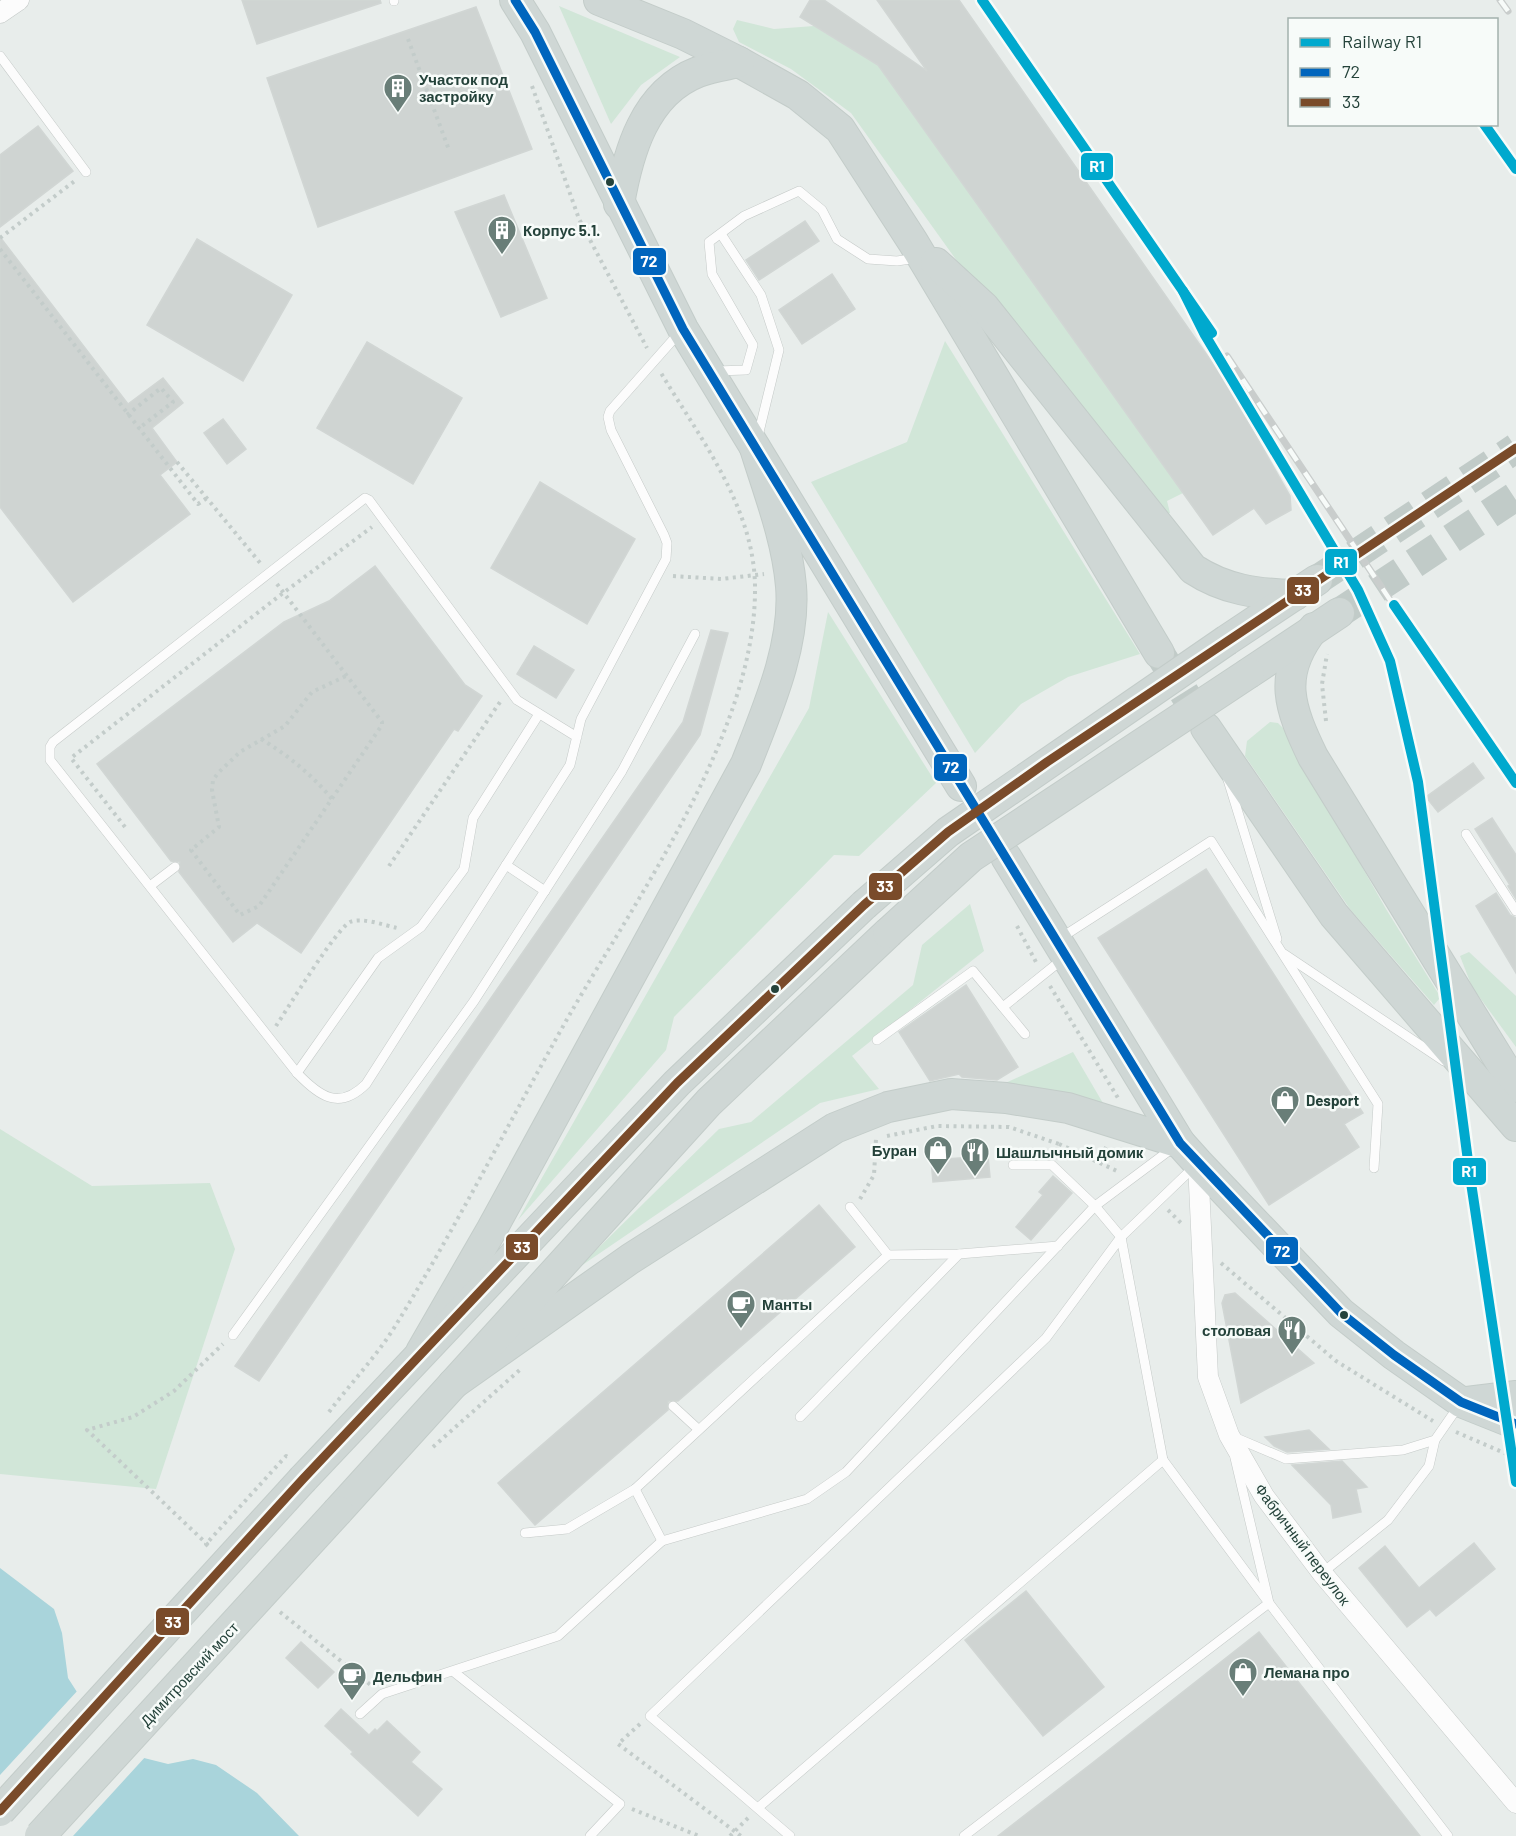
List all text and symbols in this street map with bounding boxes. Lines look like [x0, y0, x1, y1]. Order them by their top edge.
legend [1288, 18, 1498, 126]
text: Railway R1 [1342, 30, 1422, 52]
text: 72 [1342, 60, 1360, 82]
place label: Участок под застройку [419, 70, 509, 105]
building icon: Участок под застройку [382, 72, 414, 114]
text: 33 [1342, 90, 1361, 112]
line badge: R1 [1080, 152, 1114, 181]
text: R1 [1089, 156, 1105, 175]
unlabelled marker [604, 176, 616, 188]
building icon: Корпус 5.1. [486, 214, 518, 256]
place label: Корпус 5.1. [523, 221, 600, 239]
line badge: 72 [632, 247, 667, 276]
text: 72 [641, 251, 657, 270]
line badge: R1 [1324, 548, 1358, 576]
text: R1 [1333, 552, 1349, 571]
line badge: 33 [1286, 576, 1320, 605]
text: 33 [1294, 580, 1312, 599]
line badge: 72 [933, 753, 968, 782]
text: 72 [943, 757, 959, 776]
line badge: 33 [868, 872, 903, 901]
text: 33 [876, 876, 894, 895]
unlabelled marker [769, 983, 781, 995]
shop icon: Desport [1269, 1084, 1301, 1126]
place label: Desport [1306, 1091, 1360, 1109]
shop icon: Буран [922, 1134, 954, 1176]
restaurant icon: Шашлычный домик [959, 1136, 991, 1178]
place label: Буран [872, 1141, 917, 1159]
place label: Шашлычный домик [996, 1143, 1144, 1161]
line badge: R1 [1452, 1157, 1487, 1186]
text: R1 [1461, 1161, 1477, 1180]
line badge: 33 [505, 1233, 539, 1261]
line badge: 72 [1265, 1236, 1299, 1265]
text: 33 [513, 1237, 531, 1256]
text: 72 [1274, 1241, 1290, 1260]
cafe icon: Манты [725, 1288, 757, 1330]
place label: Манты [762, 1295, 812, 1313]
unlabelled marker [1338, 1309, 1350, 1321]
restaurant icon: столовая [1276, 1314, 1308, 1356]
place label: столовая [1202, 1321, 1271, 1339]
street label: Фабричный переулок [1251, 1480, 1355, 1609]
line badge: 33 [155, 1607, 190, 1636]
text: 33 [164, 1612, 182, 1631]
street label: Димитровский мост [136, 1618, 242, 1730]
shop icon: Лемана про [1227, 1656, 1259, 1698]
cafe icon: Дельфин [336, 1660, 368, 1702]
place label: Лемана про [1264, 1663, 1350, 1681]
place label: Дельфин [373, 1667, 442, 1685]

